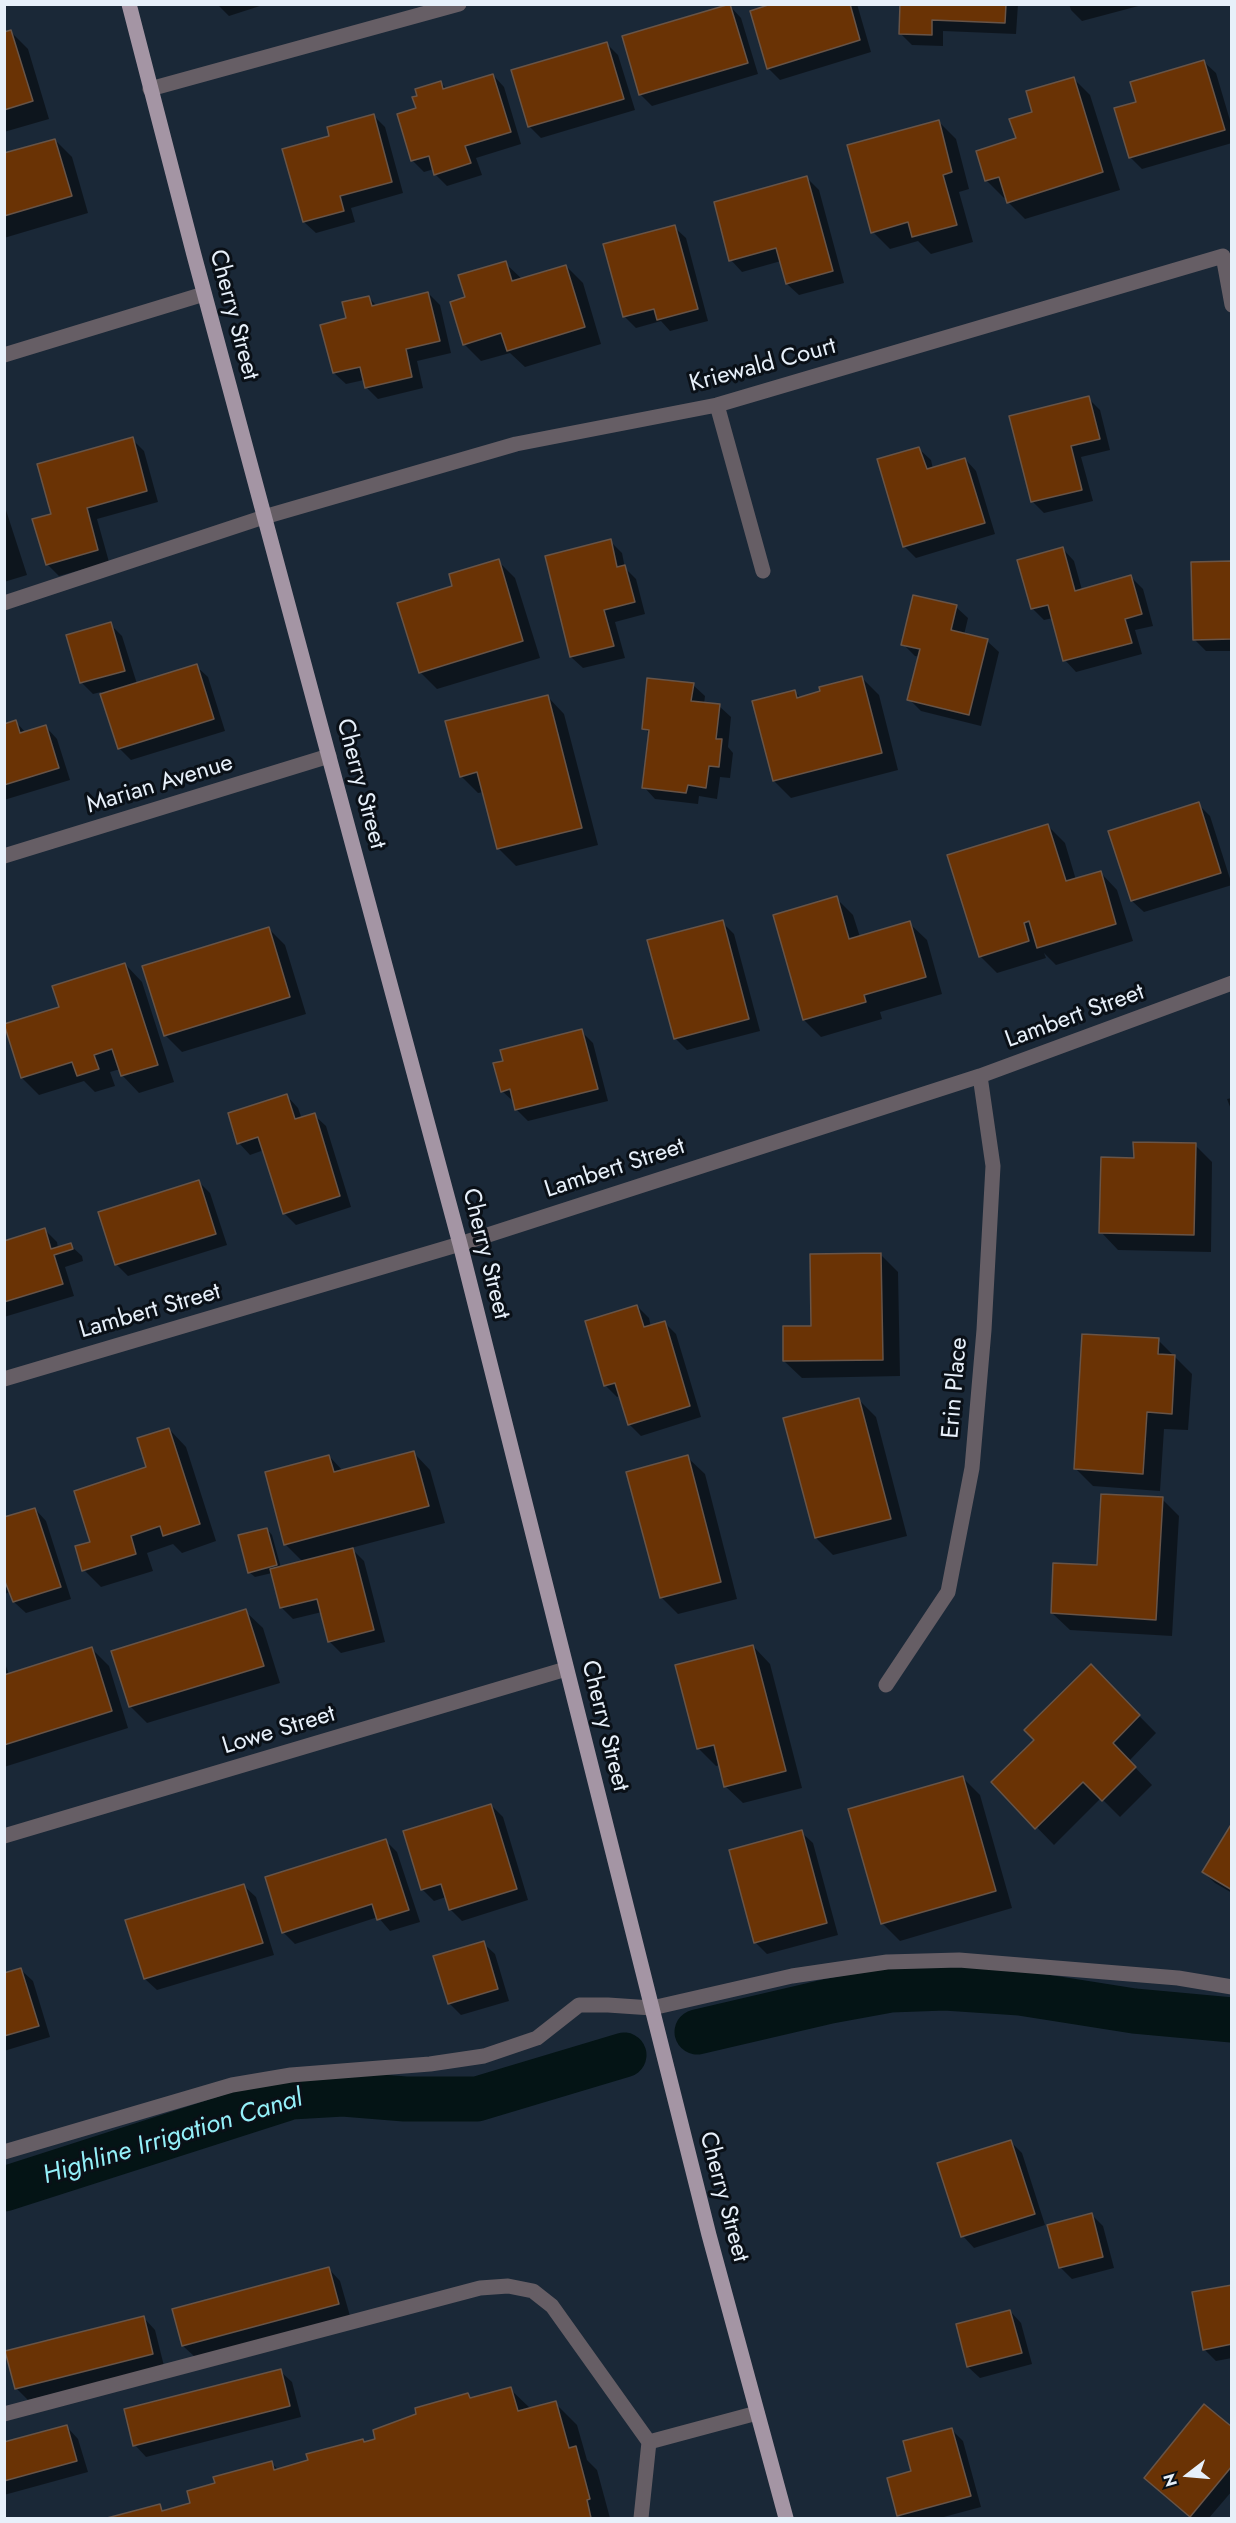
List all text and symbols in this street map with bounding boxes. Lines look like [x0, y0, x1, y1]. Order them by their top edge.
street label: Cherry Street [202, 247, 264, 383]
street label: Kriewald Court [687, 333, 839, 399]
street label: Cherry Street [329, 716, 391, 852]
street label: Marian Avenue [83, 749, 237, 821]
street label: Lambert Street [1002, 979, 1148, 1055]
street label: Lambert Street [541, 1133, 689, 1205]
street label: Cherry Street [455, 1186, 515, 1322]
street label: Lambert Street [76, 1278, 224, 1346]
street label: Erin Place [937, 1336, 975, 1440]
street label: Cherry Street [574, 1658, 634, 1794]
street label: Lowe Street [219, 1700, 339, 1762]
water label: Highline Irrigation Canal [39, 2084, 307, 2192]
street label: Cherry Street [692, 2129, 754, 2265]
north arrow [1158, 2445, 1218, 2505]
text: N [1157, 2471, 1183, 2489]

